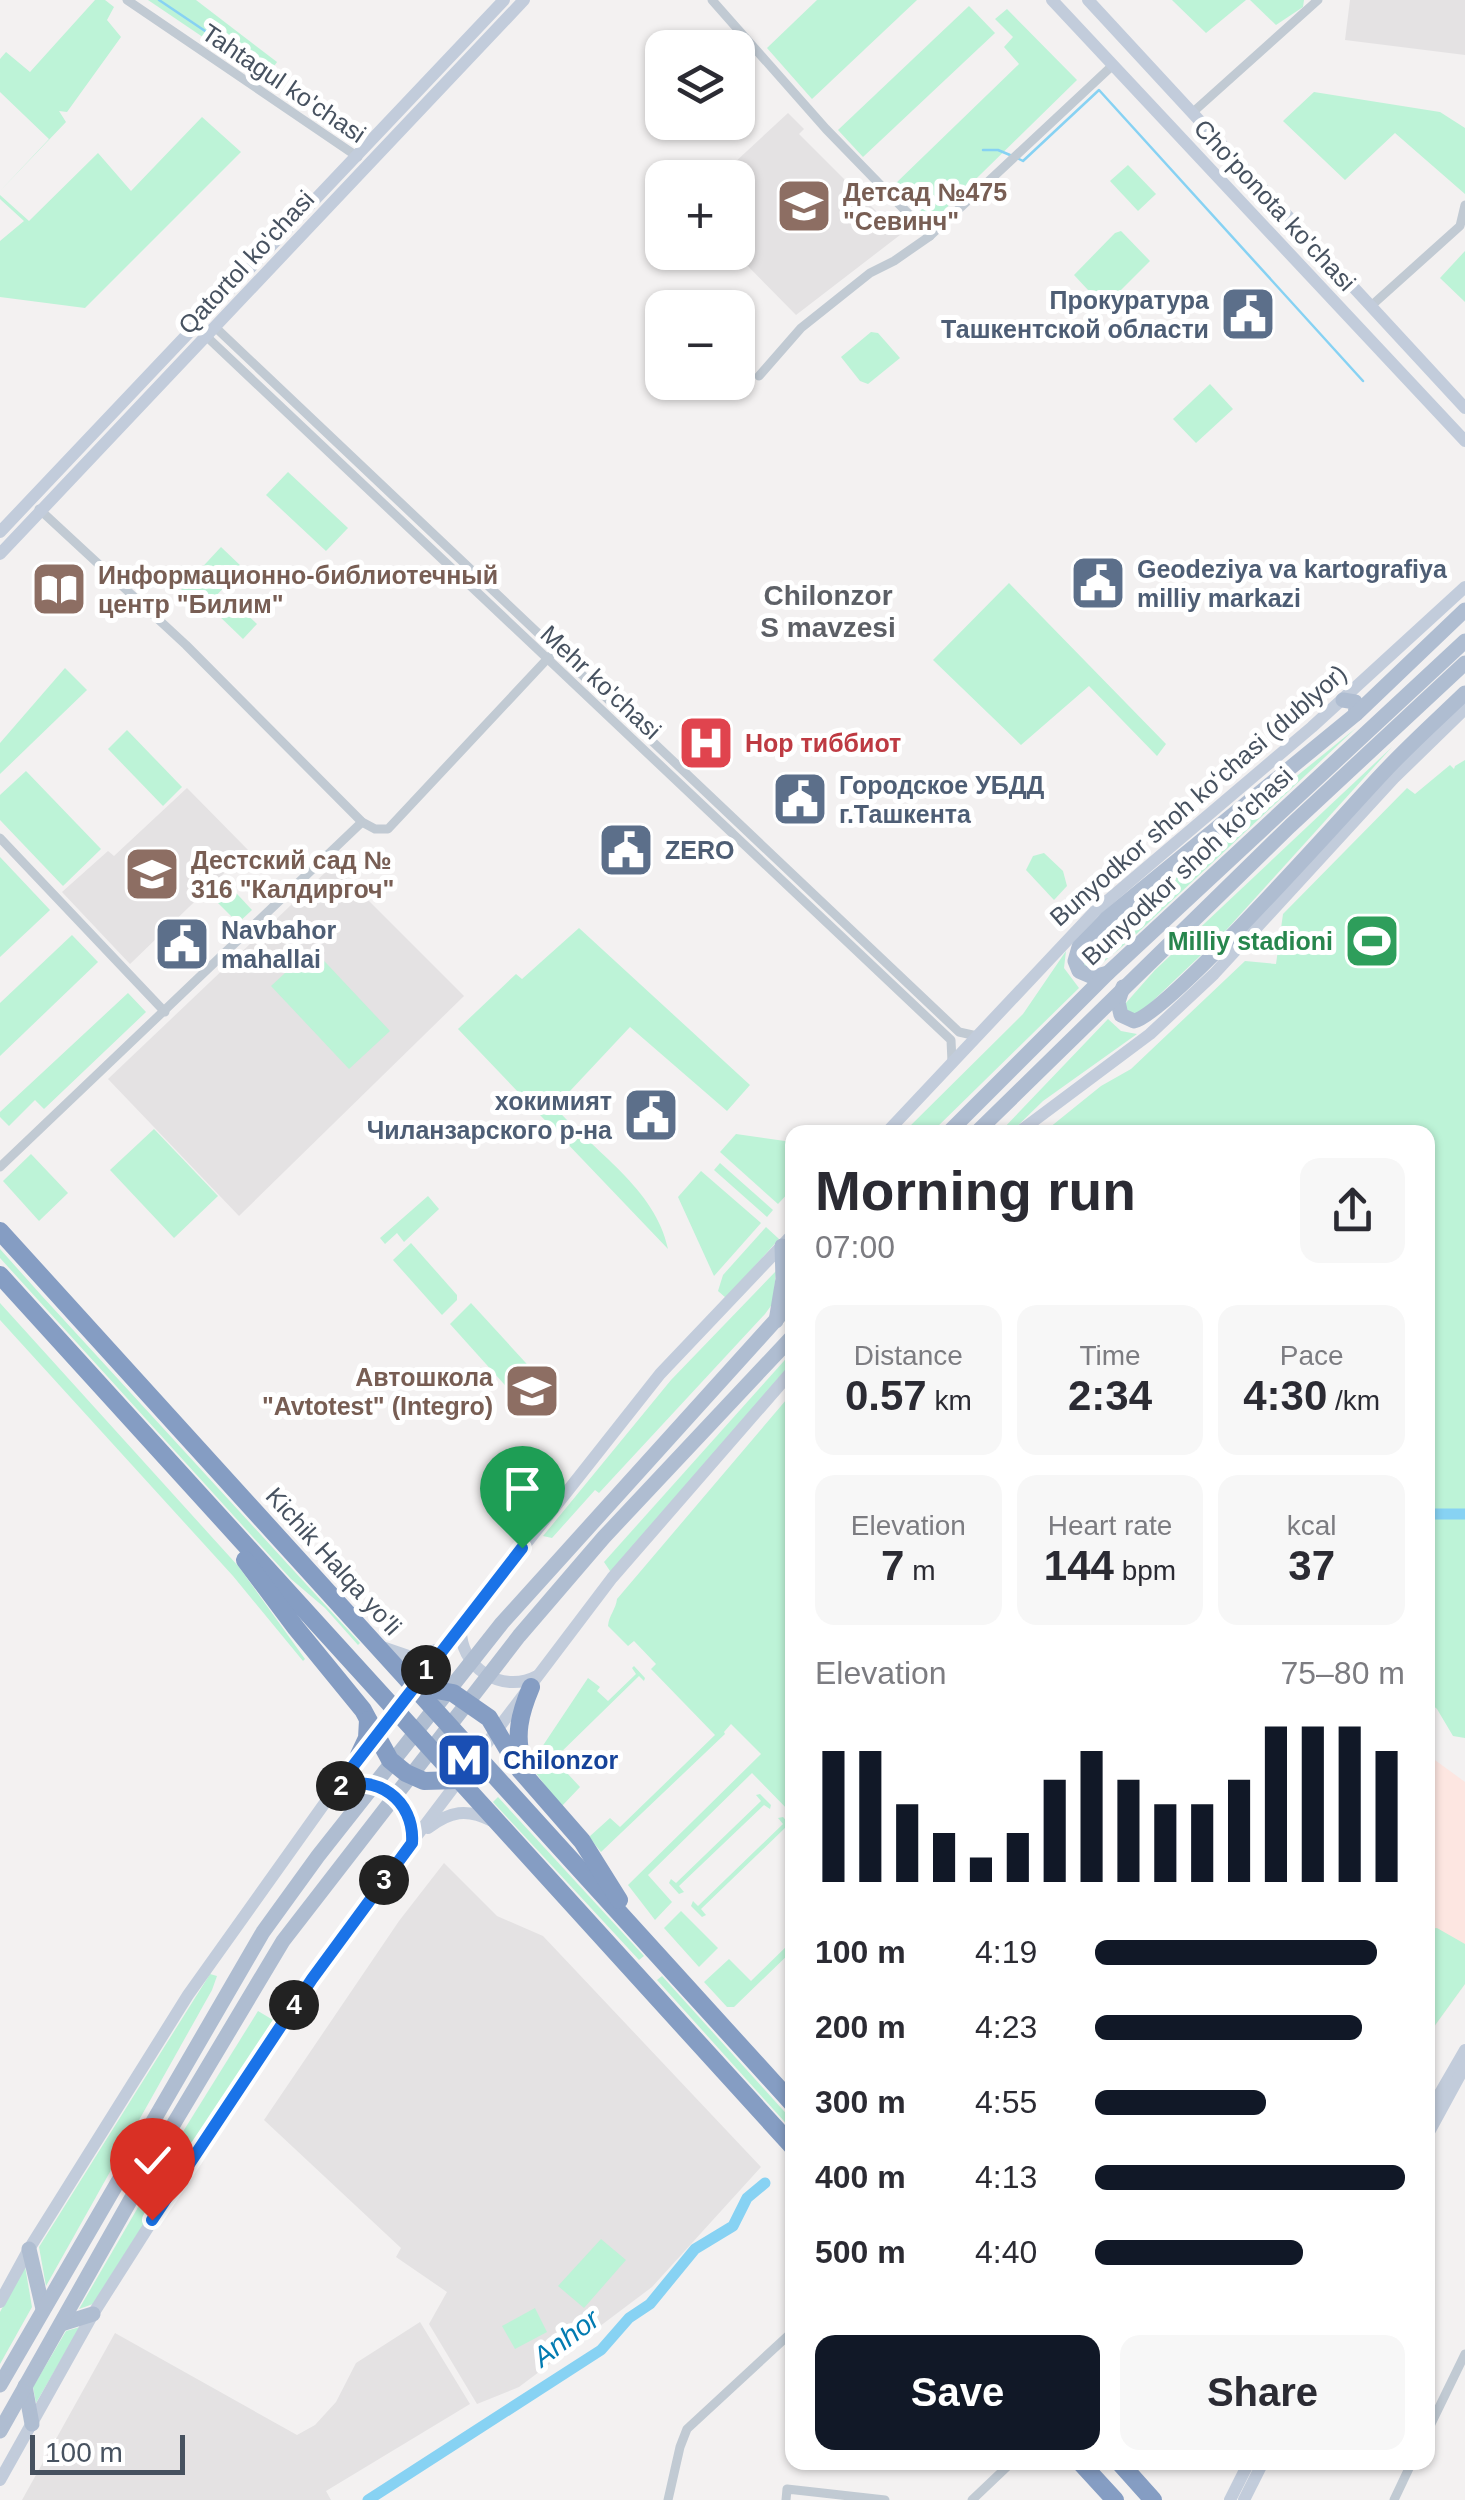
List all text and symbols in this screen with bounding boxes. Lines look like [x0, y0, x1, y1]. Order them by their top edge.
street label: Tahtagul ko'chasi [197, 18, 371, 148]
map controls [645, 30, 755, 400]
button: layers [645, 30, 755, 140]
street label: Cho'ponota ko'chasi [1189, 114, 1361, 296]
button: + [645, 160, 755, 270]
school or university icon: Детсад №475 "Севинч" [774, 176, 834, 236]
place label: Детсад №475 "Севинч" [843, 178, 1007, 235]
street label: Qatortol ko'chasi [173, 185, 319, 339]
public building icon: Прокуратура Ташкентской области [1218, 284, 1278, 344]
place label: Прокуратура Ташкентской области [941, 286, 1210, 343]
button: − [645, 290, 755, 400]
public building icon: Geodeziya va kartografiya milliy markazi [1068, 553, 1128, 613]
place label: Geodeziya va kartografiya milliy markazi [1137, 555, 1448, 612]
library icon: Информационно-библиотечный центр "Билим" [29, 559, 89, 619]
place label: Информационно-библиотечный центр "Билим" [98, 561, 498, 618]
district label: Chilonzor S mavzesi [760, 580, 896, 643]
street label: Mehr ko'chasi [535, 619, 667, 745]
street label: Bunyodkor shoh koʻchasi (dublyor) [1044, 659, 1352, 931]
hospital icon: Нор тиббиот [676, 713, 736, 773]
place label: Нор тиббиот [745, 729, 901, 757]
street label: Bunyodkor shoh ko'chasi [1076, 761, 1298, 971]
public building icon: Городское УБДД г.Ташкента [770, 769, 830, 829]
place label: Городское УБДД г.Ташкента [839, 771, 1044, 828]
public building icon: ZERO [596, 820, 656, 880]
place label: ZERO [665, 836, 734, 864]
school or university icon: Дестский сад № 316 "Калдиргоч" [122, 844, 182, 904]
place label: Дестский сад № 316 "Калдиргоч" [191, 846, 394, 903]
sports icon: Milliy stadioni [1342, 911, 1402, 971]
public building icon: Navbahor mahallai [152, 914, 212, 974]
place label: Navbahor mahallai [221, 916, 337, 973]
place label: Milliy stadioni [1168, 927, 1333, 955]
public building icon: хокимият Чиланзарского р-на [621, 1085, 681, 1145]
place label: хокимият Чиланзарского р-на [367, 1087, 613, 1144]
button: share [1300, 1158, 1405, 1263]
text: Morning run [815, 1160, 1136, 1222]
text: 07:00 [815, 1229, 895, 1265]
text: Distance [854, 1340, 963, 1371]
text: Time [1079, 1340, 1141, 1371]
text: Pace [1280, 1340, 1344, 1371]
school or university icon: Автошкола "Avtotest" (Integro) [502, 1361, 562, 1421]
place label: Автошкола "Avtotest" (Integro) [262, 1363, 494, 1420]
text: 0.57 [845, 1372, 927, 1419]
text: 2:34 [1068, 1372, 1152, 1419]
text: 4:30 [1243, 1372, 1327, 1419]
text: km [927, 1385, 972, 1416]
text: /km [1327, 1385, 1380, 1416]
pin [480, 1446, 565, 1549]
icon: arrive [495, 1461, 550, 1516]
street label: Kichik Halqa yo'li [261, 1482, 407, 1640]
text: Elevation [851, 1510, 966, 1541]
text: Heart rate [1048, 1510, 1172, 1541]
text: kcal [1287, 1510, 1337, 1541]
text: 7 [881, 1542, 904, 1589]
text: 144 [1044, 1542, 1114, 1589]
text: 37 [1288, 1542, 1335, 1589]
text: m [904, 1555, 936, 1586]
text: bpm [1114, 1555, 1176, 1586]
pin: 1 [401, 1645, 451, 1695]
text: 1 [418, 1654, 434, 1685]
text: Elevation [815, 1655, 947, 1691]
text: 75–80 m [1280, 1655, 1405, 1691]
metro station icon: Chilonzor [434, 1730, 494, 1790]
place label: Chilonzor [503, 1746, 619, 1774]
pin: 2 [316, 1761, 366, 1811]
text: 2 [333, 1770, 349, 1801]
pin: 3 [359, 1855, 409, 1905]
text: 3 [376, 1864, 392, 1895]
text: 100 m [815, 1934, 906, 1970]
text: 4:19 [975, 1934, 1037, 1970]
pin: 4 [269, 1980, 319, 2030]
text: 4 [286, 1989, 302, 2020]
text: 200 m [815, 2009, 906, 2045]
text: 4:23 [975, 2009, 1037, 2045]
text: 300 m [815, 2084, 906, 2120]
text: 4:55 [975, 2084, 1037, 2120]
pin [110, 2118, 195, 2221]
icon: check [125, 2133, 180, 2188]
text: 400 m [815, 2159, 906, 2195]
text: 4:13 [975, 2159, 1037, 2195]
text: 500 m [815, 2234, 906, 2270]
text: 4:40 [975, 2234, 1037, 2270]
water label: Anhor [525, 2302, 607, 2374]
button: Save [815, 2335, 1100, 2450]
button: Share [1120, 2335, 1405, 2450]
scale bar [30, 2430, 185, 2474]
text: 100 m [45, 2437, 123, 2468]

